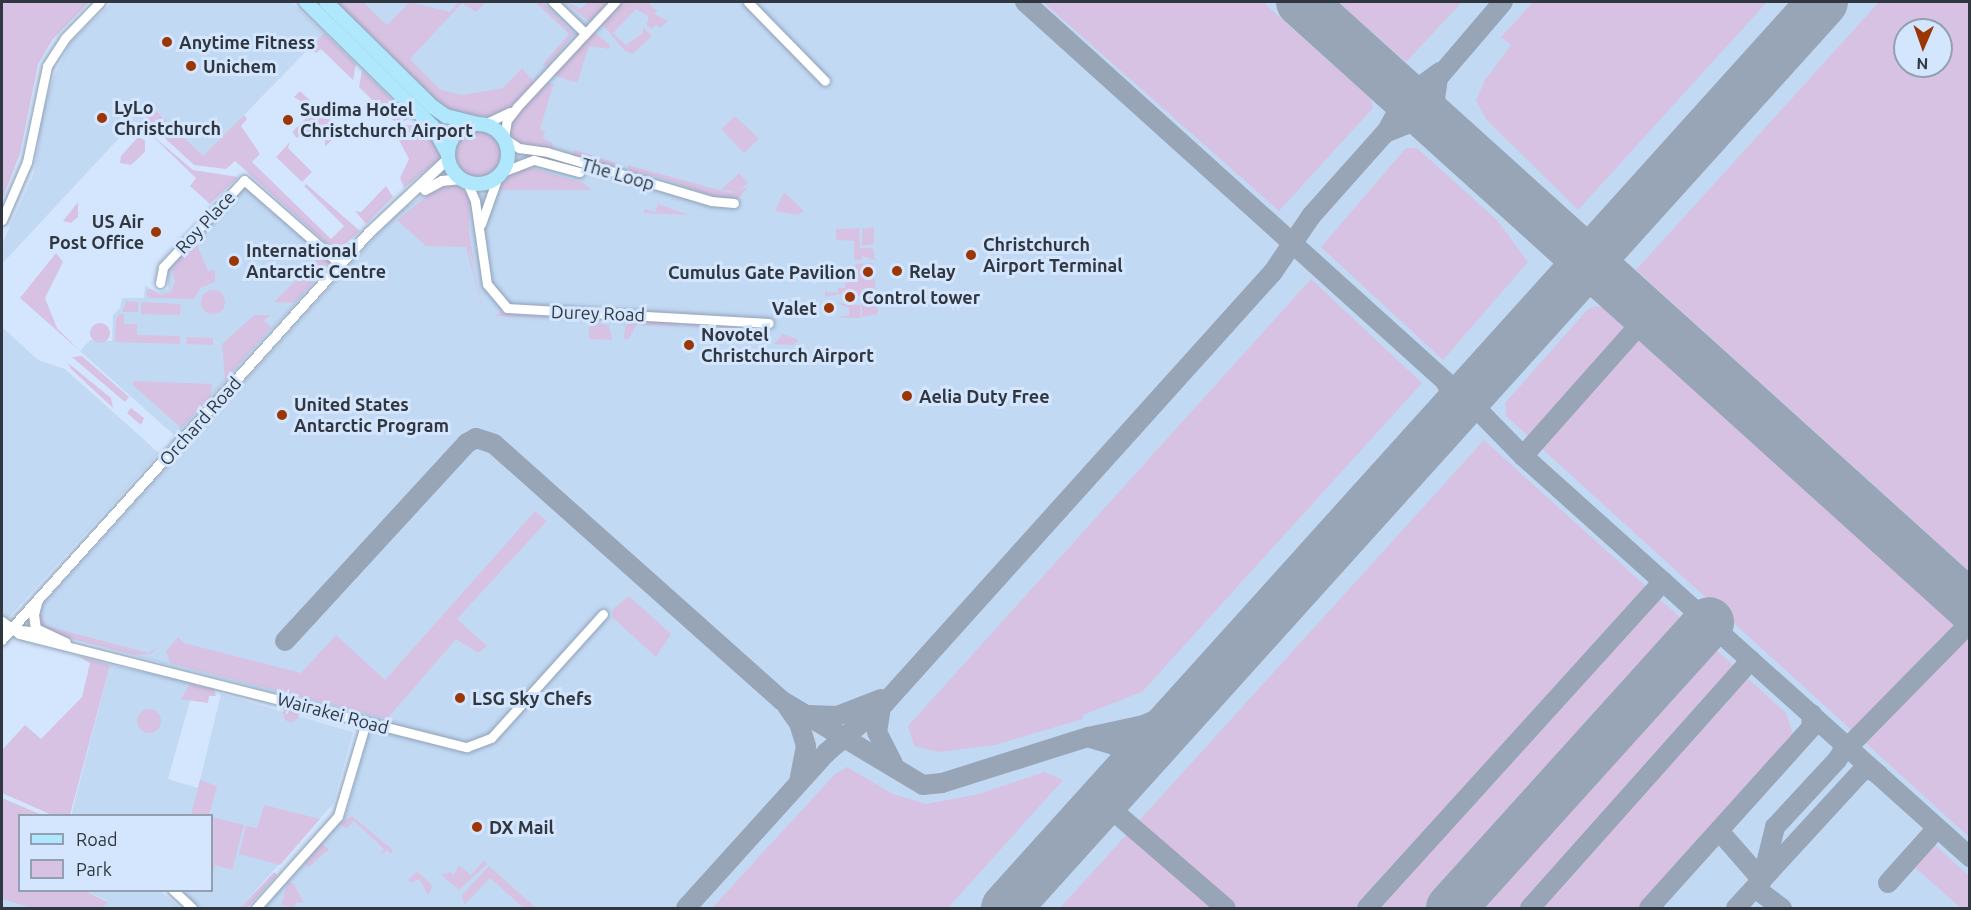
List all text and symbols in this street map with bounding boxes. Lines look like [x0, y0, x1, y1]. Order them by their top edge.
north arrow [1893, 18, 1953, 78]
place label: Anytime Fitness [179, 31, 315, 53]
marker: Anytime Fitness [160, 35, 174, 49]
place label: Unichem [203, 55, 276, 77]
text: N [1916, 55, 1929, 73]
marker: Unichem [184, 59, 198, 73]
place label: LyLo Christchurch [114, 97, 221, 140]
place label: Sudima Hotel Christchurch Airport [300, 99, 473, 142]
marker: LyLo Christchurch [95, 111, 109, 125]
marker: Sudima Hotel Christchurch Airport [281, 113, 295, 127]
street label: The Loop [579, 153, 657, 195]
street label: Roy Place [171, 186, 239, 258]
place label: US Air Post Office [49, 211, 144, 254]
marker: US Air Post Office [149, 225, 163, 239]
place label: Christchurch Airport Terminal [983, 234, 1123, 276]
place label: International Antarctic Centre [246, 240, 386, 282]
marker: Christchurch Airport Terminal [964, 248, 978, 262]
marker: International Antarctic Centre [227, 254, 241, 268]
place label: Relay [909, 260, 956, 282]
place label: Cumulus Gate Pavilion [668, 261, 856, 283]
marker: Relay [890, 264, 904, 278]
marker: Cumulus Gate Pavilion [861, 265, 875, 279]
place label: Control tower [862, 286, 980, 308]
marker: Control tower [843, 290, 857, 304]
place label: Valet [772, 297, 817, 319]
street label: Durey Road [551, 301, 645, 325]
marker: Valet [822, 301, 836, 315]
place label: Novotel Christchurch Airport [701, 324, 874, 366]
marker: Novotel Christchurch Airport [682, 338, 696, 352]
street label: Orchard Road [155, 372, 245, 470]
place label: Aelia Duty Free [919, 385, 1050, 407]
marker: Aelia Duty Free [900, 389, 914, 403]
place label: United States Antarctic Program [294, 394, 449, 436]
marker: United States Antarctic Program [275, 408, 289, 422]
place label: LSG Sky Chefs [472, 687, 592, 709]
street label: Wairakei Road [275, 688, 391, 738]
marker: LSG Sky Chefs [453, 691, 467, 705]
legend [18, 814, 213, 892]
place label: DX Mail [489, 816, 554, 838]
marker: DX Mail [470, 820, 484, 834]
text: Road [76, 829, 118, 849]
text: Park [76, 859, 112, 879]

